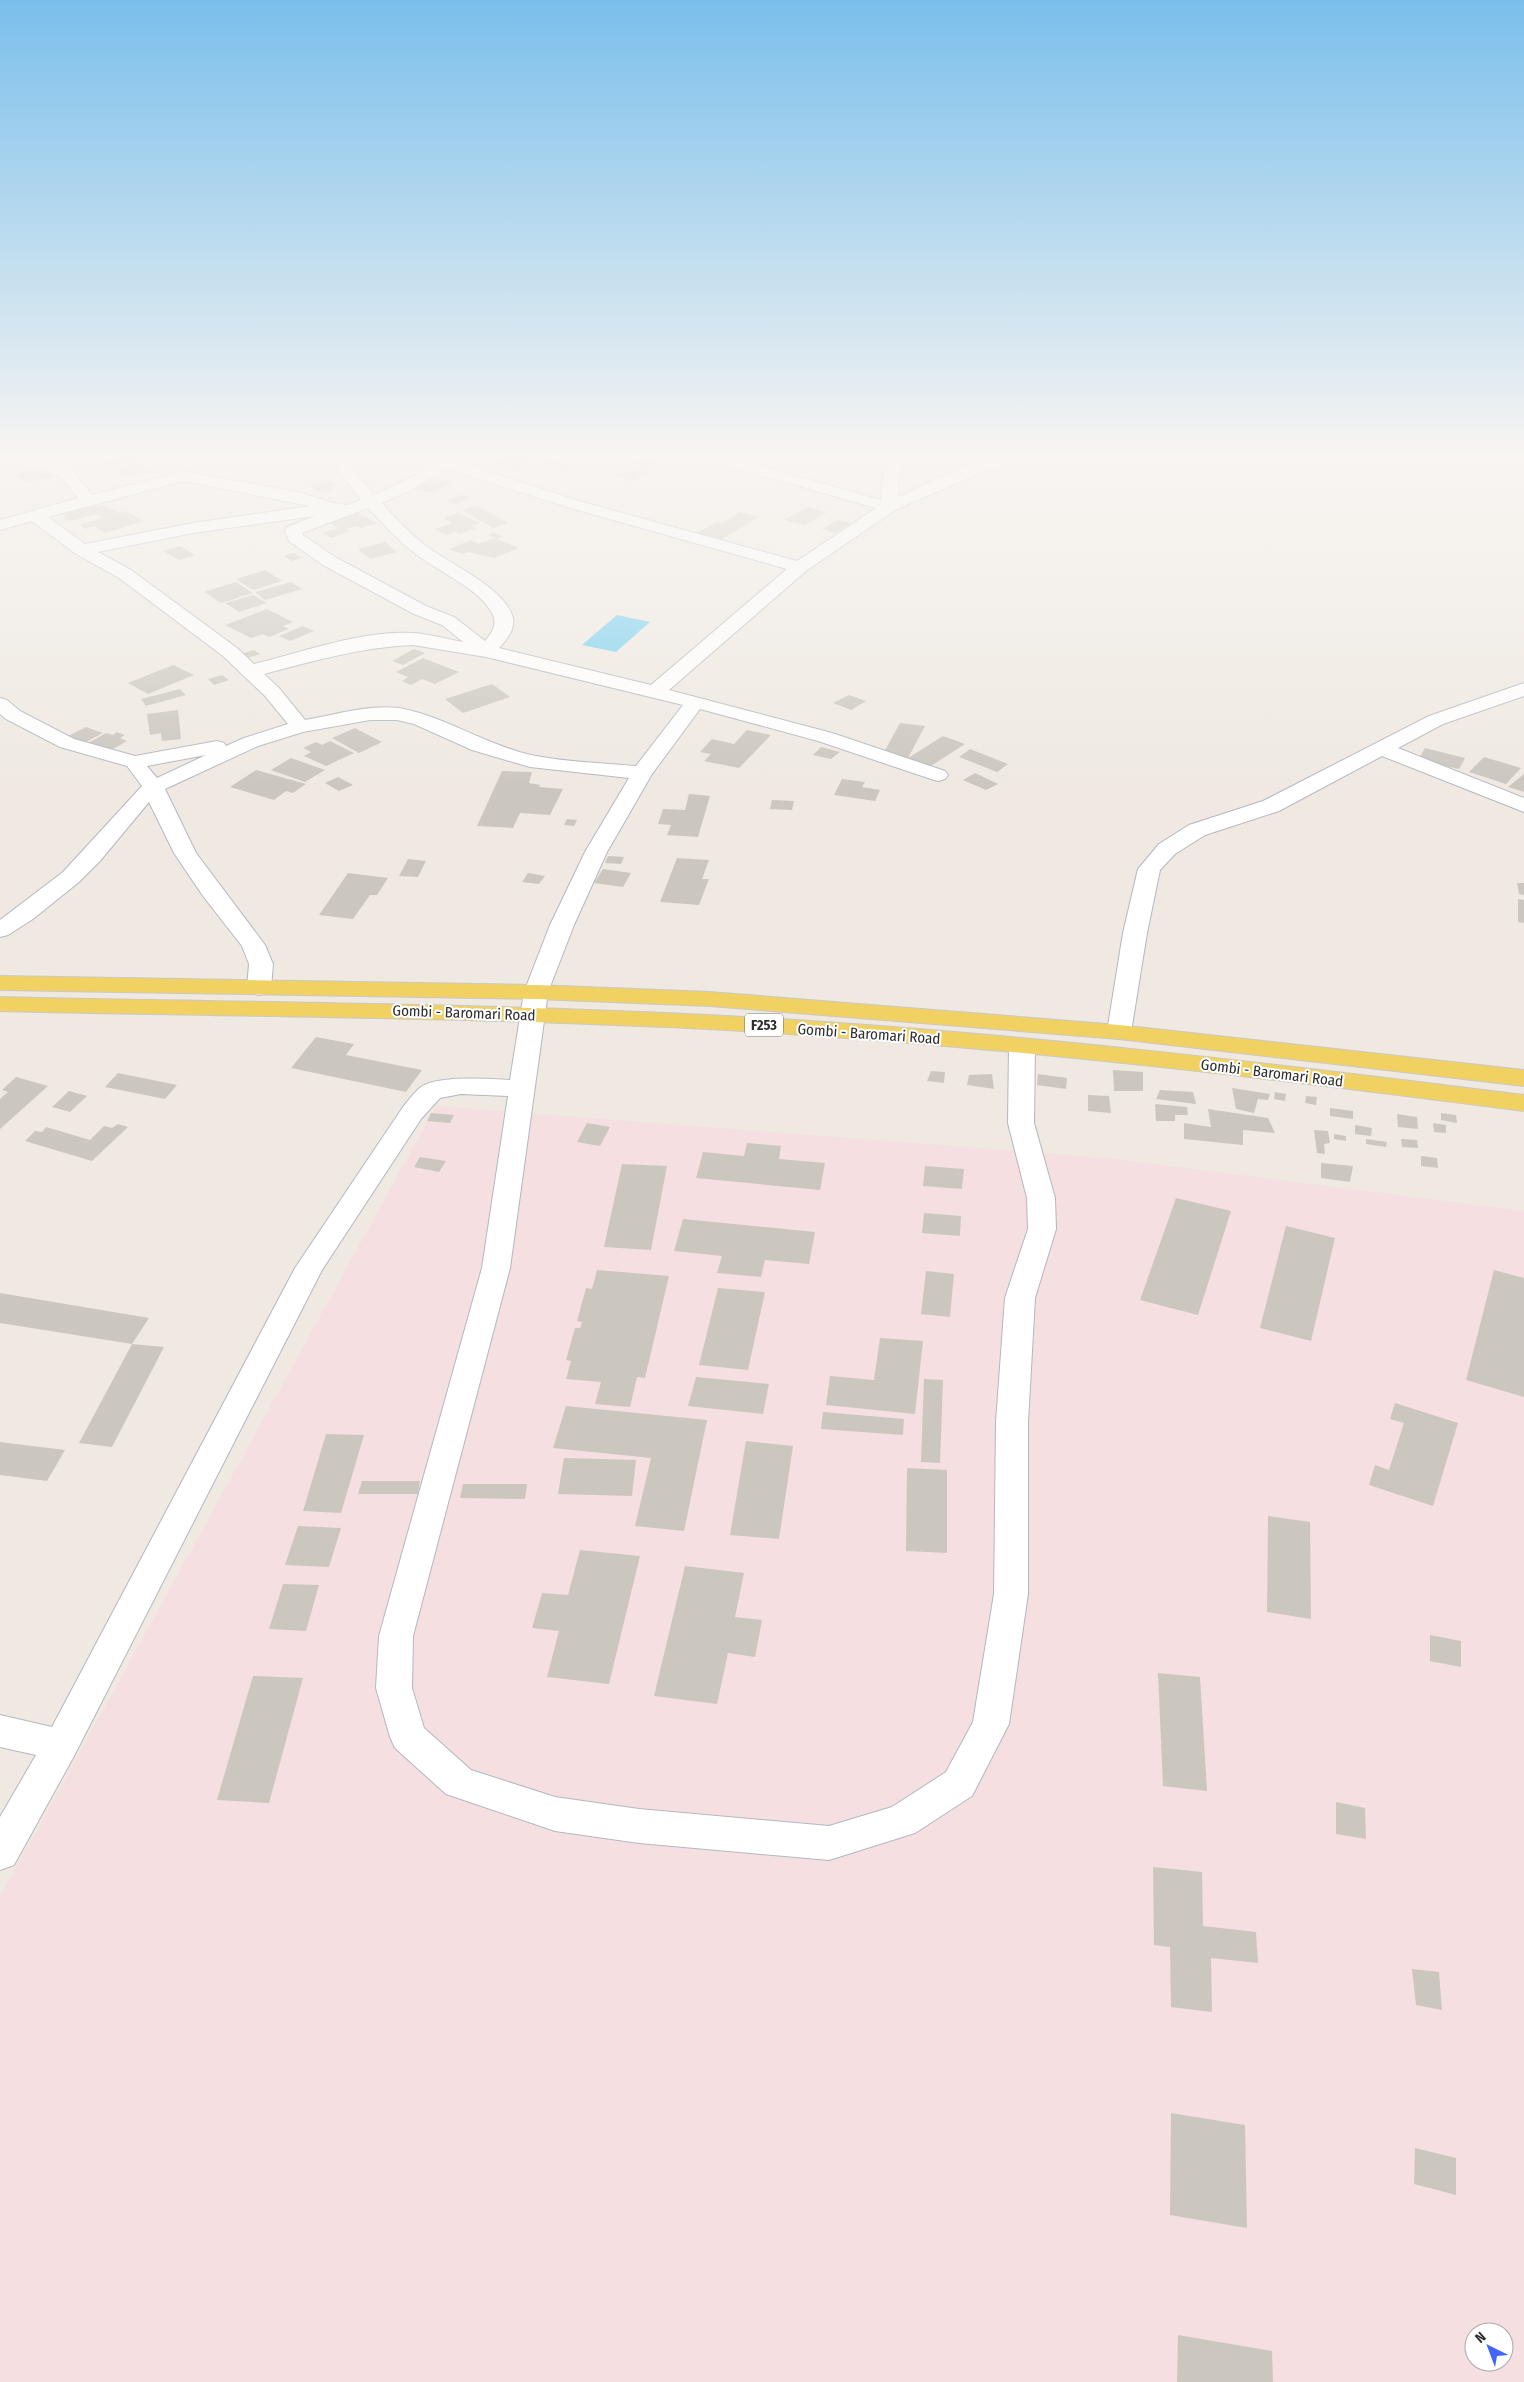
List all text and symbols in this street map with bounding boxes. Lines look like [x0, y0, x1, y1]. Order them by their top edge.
street label: Gombi - Baromari Road [392, 1002, 536, 1024]
road number: F253 [745, 1014, 783, 1036]
street label: Gombi - Baromari Road [797, 1020, 941, 1048]
street label: Gombi - Baromari Road [1200, 1055, 1344, 1091]
north arrow [1464, 2322, 1514, 2372]
text: N [1472, 2329, 1489, 2347]

